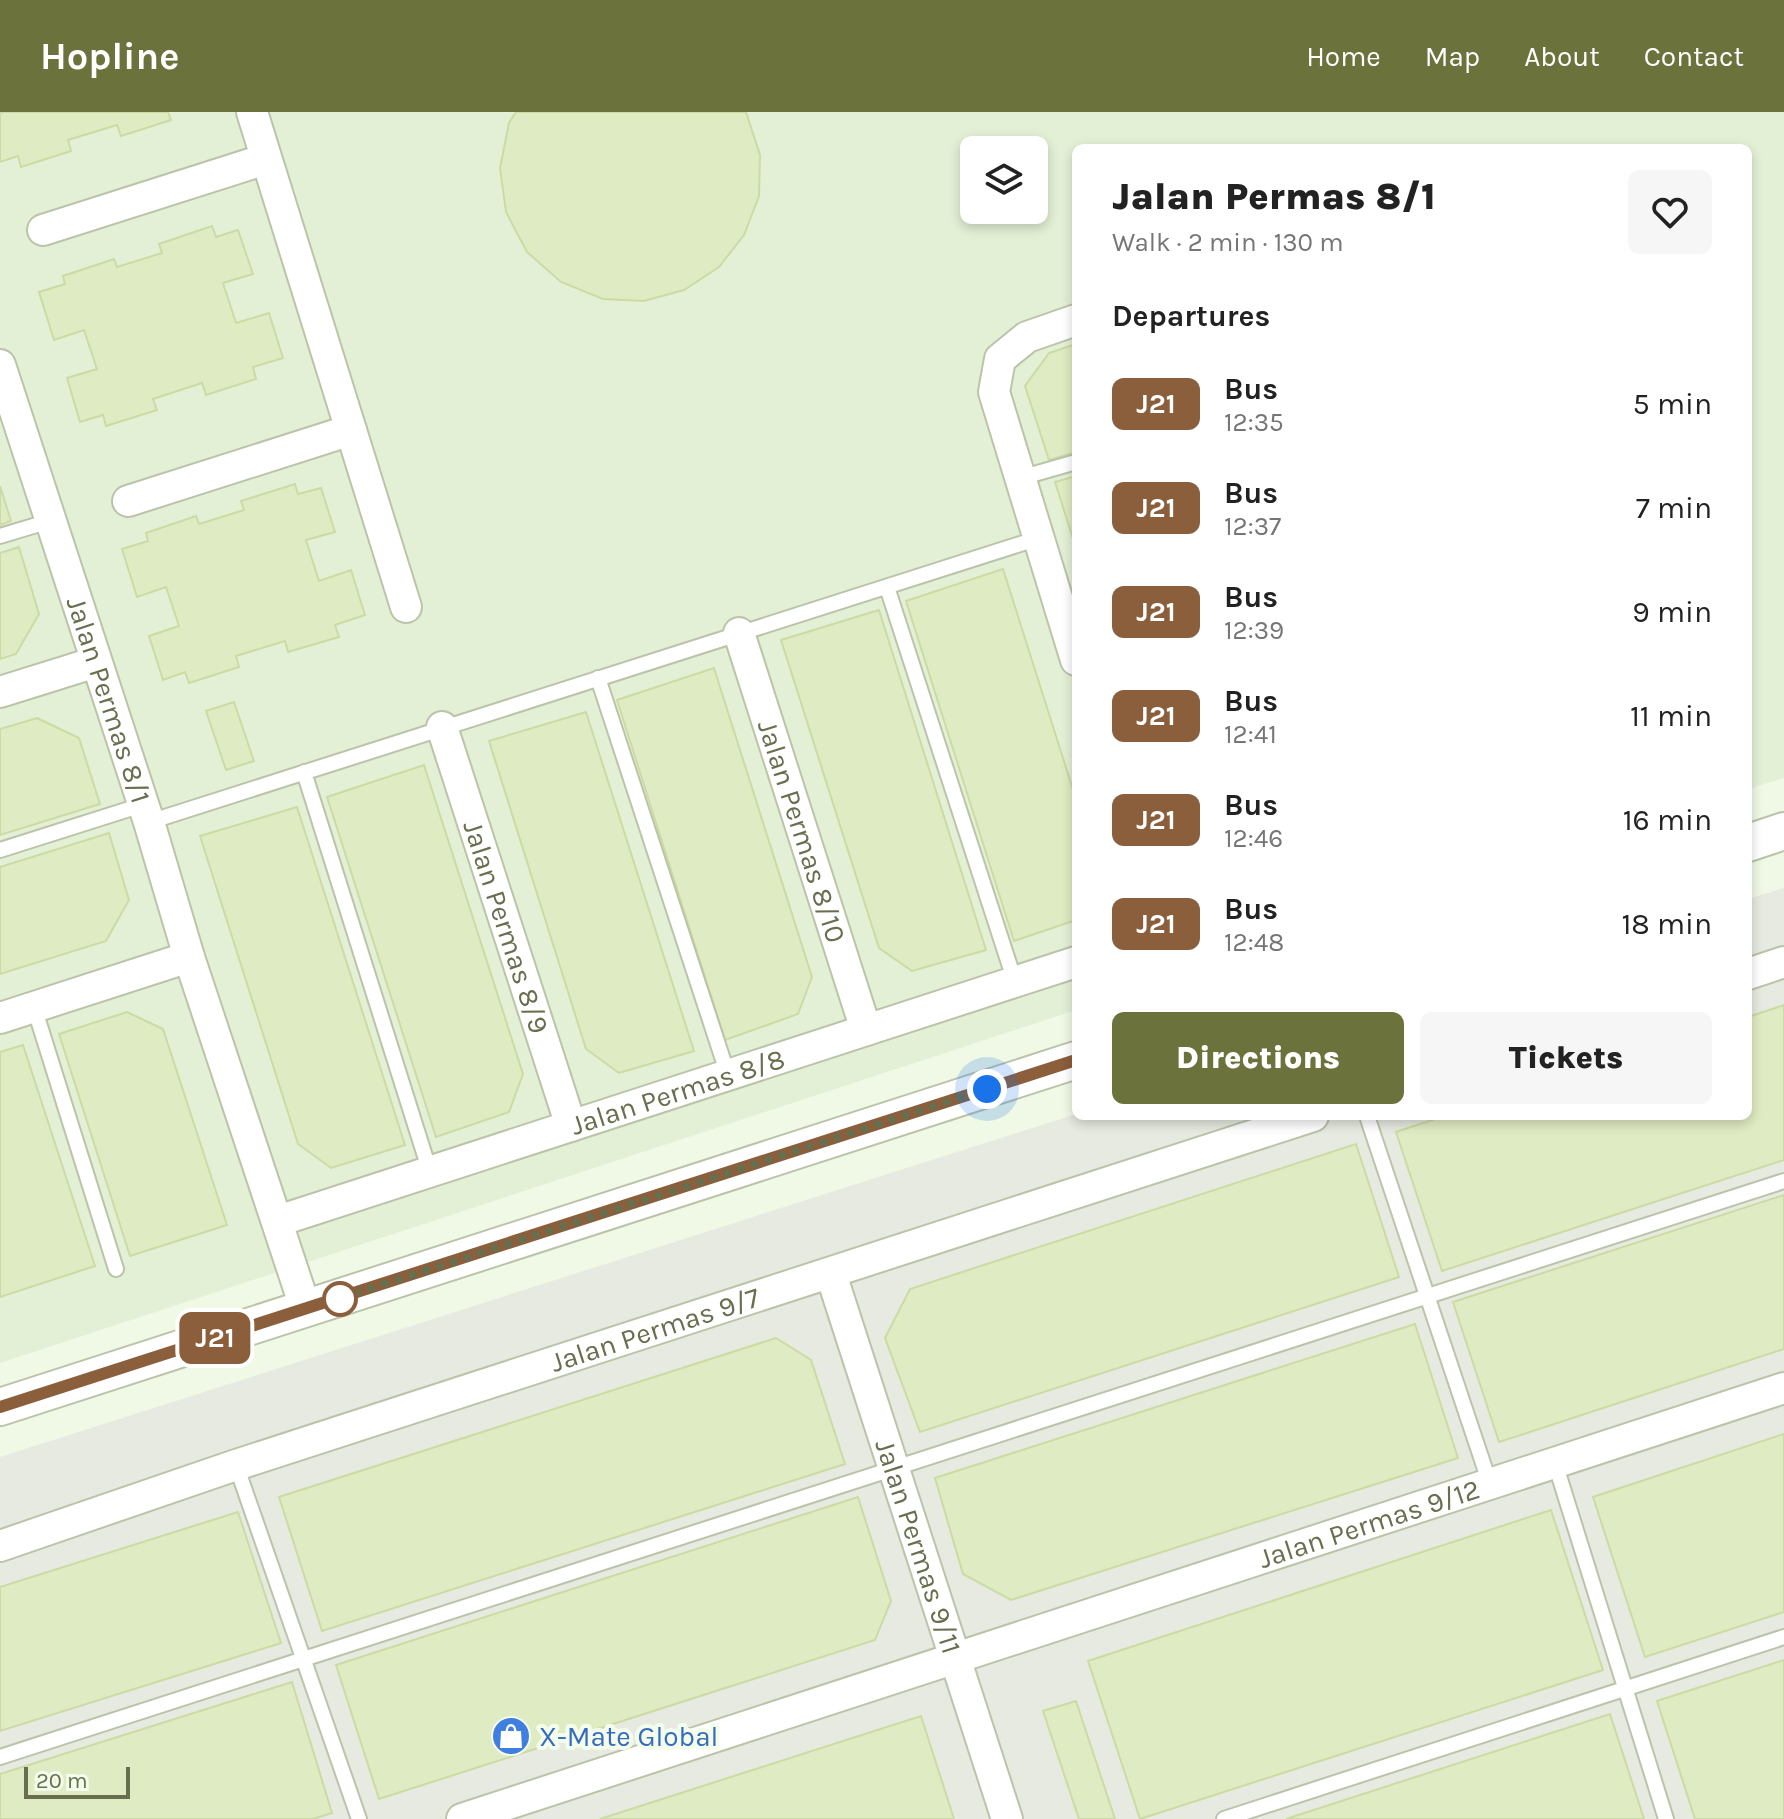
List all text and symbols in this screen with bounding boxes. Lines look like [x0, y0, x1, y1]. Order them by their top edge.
text: Hopline [40, 34, 179, 79]
text: Home [1306, 40, 1381, 73]
text: Map [1425, 40, 1480, 73]
text: About [1524, 40, 1600, 73]
text: Contact [1644, 40, 1744, 73]
map controls [960, 136, 1048, 224]
button: layers [960, 136, 1048, 224]
button: heart [1628, 170, 1712, 254]
text: Jalan Permas 8/1 [1112, 174, 1435, 219]
text: Walk · 2 min · 130 m [1112, 227, 1344, 258]
text: Departures [1112, 298, 1270, 334]
text: Bus [1224, 371, 1278, 407]
text: 5 min [1633, 386, 1712, 422]
text: J21 [1136, 387, 1176, 420]
text: 12:35 [1224, 407, 1284, 438]
text: Bus [1224, 475, 1278, 511]
text: 7 min [1636, 490, 1712, 526]
text: J21 [1136, 491, 1176, 524]
text: 12:37 [1224, 511, 1281, 542]
text: Bus [1224, 579, 1278, 615]
street label: Jalan Permas 8/1 [60, 592, 158, 807]
text: 9 min [1632, 594, 1712, 630]
text: J21 [1136, 595, 1176, 628]
text: 12:39 [1224, 615, 1284, 646]
text: Bus [1224, 683, 1278, 719]
text: 11 min [1630, 698, 1712, 734]
text: J21 [1136, 699, 1176, 732]
street label: Jalan Permas 8/10 [751, 716, 853, 947]
text: 12:41 [1224, 719, 1277, 750]
text: Bus [1224, 787, 1278, 823]
text: 16 min [1623, 802, 1712, 838]
text: J21 [1136, 803, 1176, 836]
street label: Jalan Permas 8/9 [457, 816, 556, 1038]
text: 12:46 [1224, 823, 1283, 854]
text: Bus [1224, 891, 1278, 927]
text: 18 min [1621, 906, 1712, 942]
text: J21 [1136, 907, 1176, 940]
text: 12:48 [1224, 927, 1284, 958]
button: Directions [1112, 1012, 1404, 1104]
button: Tickets [1420, 1012, 1712, 1104]
street label: Jalan Permas 8/8 [566, 1041, 789, 1141]
your location [967, 1069, 1007, 1109]
street label: Jalan Permas 9/7 [546, 1280, 764, 1379]
unlabelled marker [323, 1282, 357, 1316]
line badge: J21 [169, 1312, 261, 1364]
text: J21 [195, 1321, 235, 1354]
street label: Jalan Permas 9/11 [869, 1435, 969, 1658]
street label: Jalan Permas 9/12 [1254, 1472, 1484, 1575]
shop icon: X-Mate Global [490, 1715, 532, 1757]
place label: X-Mate Global [539, 1720, 718, 1753]
scale bar [24, 1763, 130, 1799]
text: 20 m [36, 1768, 88, 1794]

